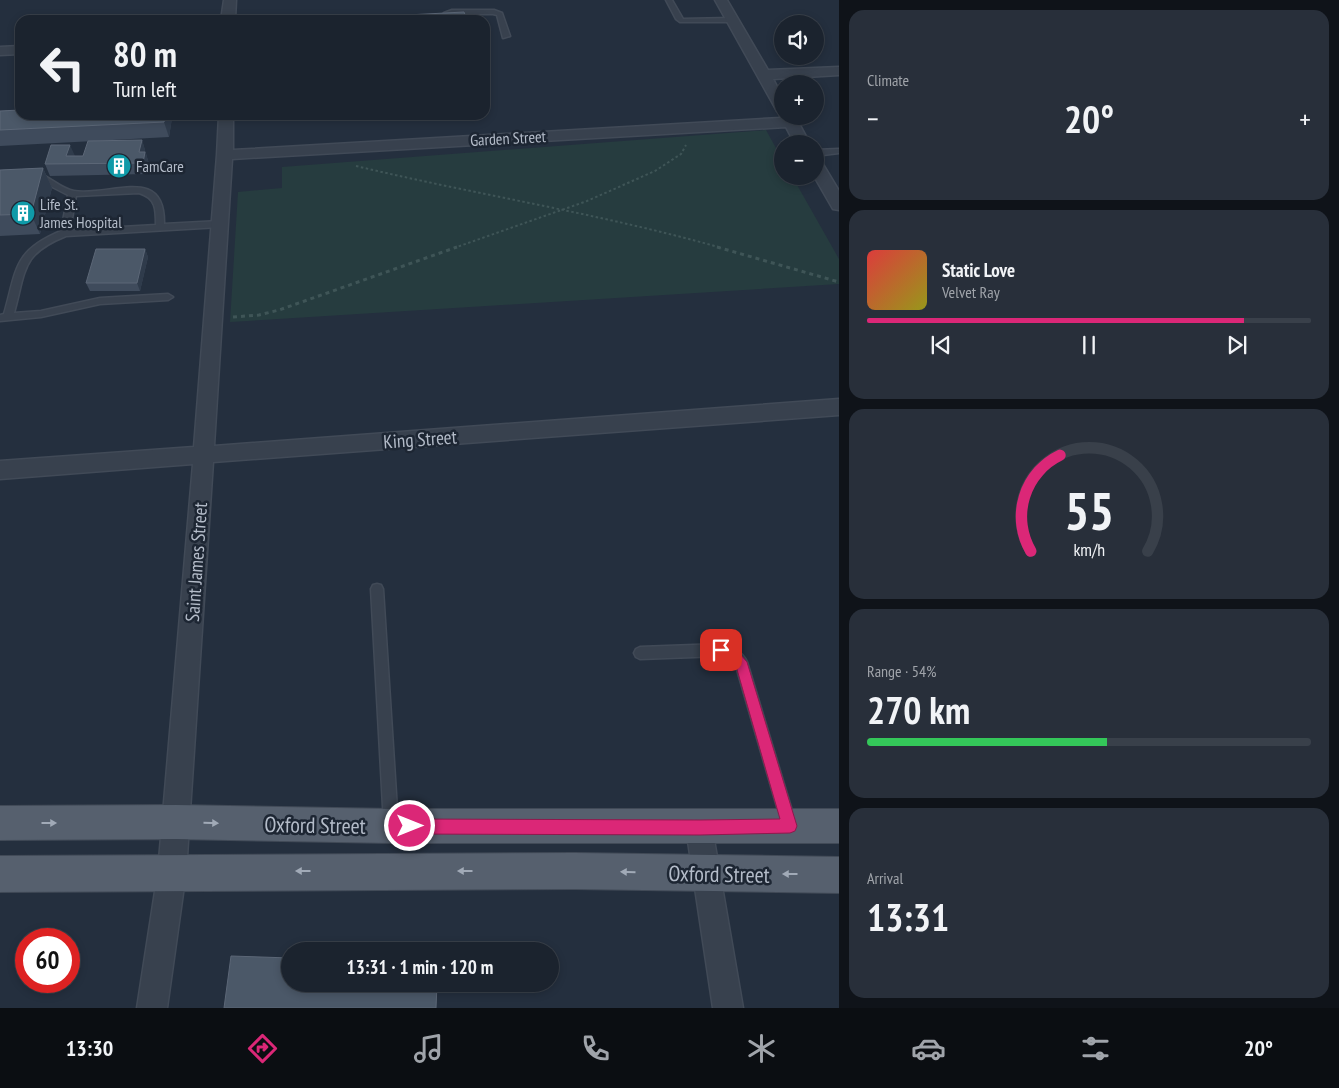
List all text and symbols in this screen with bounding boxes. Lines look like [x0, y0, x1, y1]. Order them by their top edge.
map controls [774, 15, 824, 185]
button: sound [774, 15, 824, 65]
text: 80 m [113, 31, 177, 77]
icon: left [30, 35, 95, 100]
text: Climate [867, 70, 909, 90]
text: Turn left [113, 75, 177, 103]
button: + [774, 75, 824, 125]
text: 20° [1064, 94, 1114, 143]
text: − [867, 100, 879, 137]
text: + [1299, 100, 1311, 137]
street label: Garden Street [470, 126, 547, 150]
button: − [774, 135, 824, 185]
building icon: FamCare [106, 153, 132, 179]
place label: FamCare [136, 156, 184, 176]
place label: Life St. James Hospital [39, 194, 122, 232]
building icon: Life St. James Hospital [10, 200, 36, 226]
text: Static Love [942, 258, 1015, 282]
text: Velvet Ray [942, 282, 1000, 302]
icon: previous [927, 331, 955, 359]
icon: pause [1075, 331, 1103, 359]
icon: next [1223, 331, 1251, 359]
street label: King Street [383, 424, 458, 454]
text: 55 [1064, 477, 1114, 544]
street label: Saint James Street [180, 501, 212, 623]
text: km/h [1073, 538, 1105, 561]
pin [700, 629, 742, 671]
icon: arrive [707, 636, 735, 664]
text: Range · 54% [867, 661, 936, 681]
text: 270 km [867, 685, 970, 734]
position arrow [383, 799, 435, 851]
street label: Oxford Street [264, 810, 366, 840]
one-way arrow [41, 819, 57, 827]
one-way arrow [203, 819, 219, 827]
street label: Oxford Street [668, 859, 770, 889]
one-way arrow [295, 867, 311, 875]
one-way arrow [457, 867, 473, 875]
one-way arrow [620, 868, 636, 876]
text: Arrival [867, 868, 903, 888]
one-way arrow [782, 870, 798, 878]
text: 13:31 [867, 892, 949, 941]
speed limit sign: 60 [15, 928, 80, 993]
text: 13:31 · 1 min · 120 m [347, 955, 493, 979]
icon: directions [245, 1031, 280, 1066]
icon: music [411, 1031, 446, 1066]
icon: phone [578, 1031, 613, 1066]
icon: climate [744, 1031, 779, 1066]
icon: car [911, 1031, 946, 1066]
icon: filters [1078, 1031, 1113, 1066]
text: 13:30 [66, 1034, 113, 1062]
text: 20° [1244, 1034, 1273, 1062]

